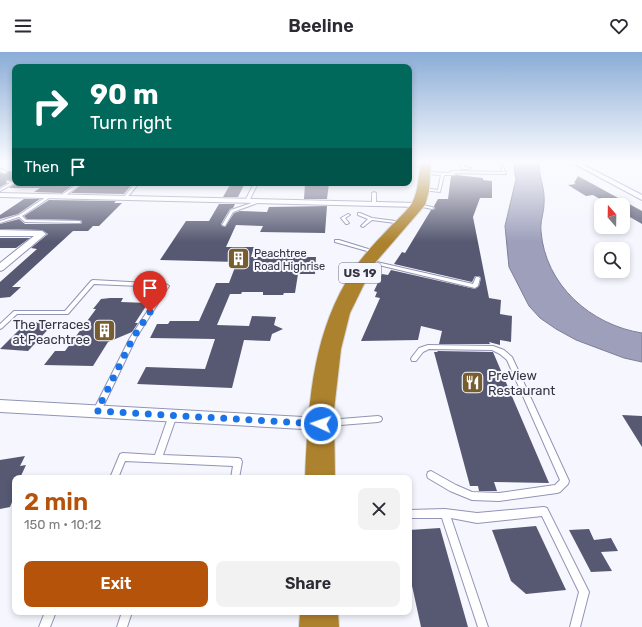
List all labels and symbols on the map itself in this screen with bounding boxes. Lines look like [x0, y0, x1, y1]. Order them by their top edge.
north arrow [594, 198, 630, 234]
building icon: Peachtree Road Highrise [225, 246, 251, 272]
place label: Peachtree Road Highrise [254, 247, 325, 273]
road number: US 19 [339, 263, 381, 283]
pin [133, 271, 167, 312]
place label: The Terraces at Peachtree [12, 317, 90, 347]
building icon: The Terraces at Peachtree [92, 318, 118, 344]
place label: PreView Restaurant [488, 368, 555, 398]
restaurant icon: PreView Restaurant [460, 369, 486, 395]
position arrow [300, 403, 342, 445]

